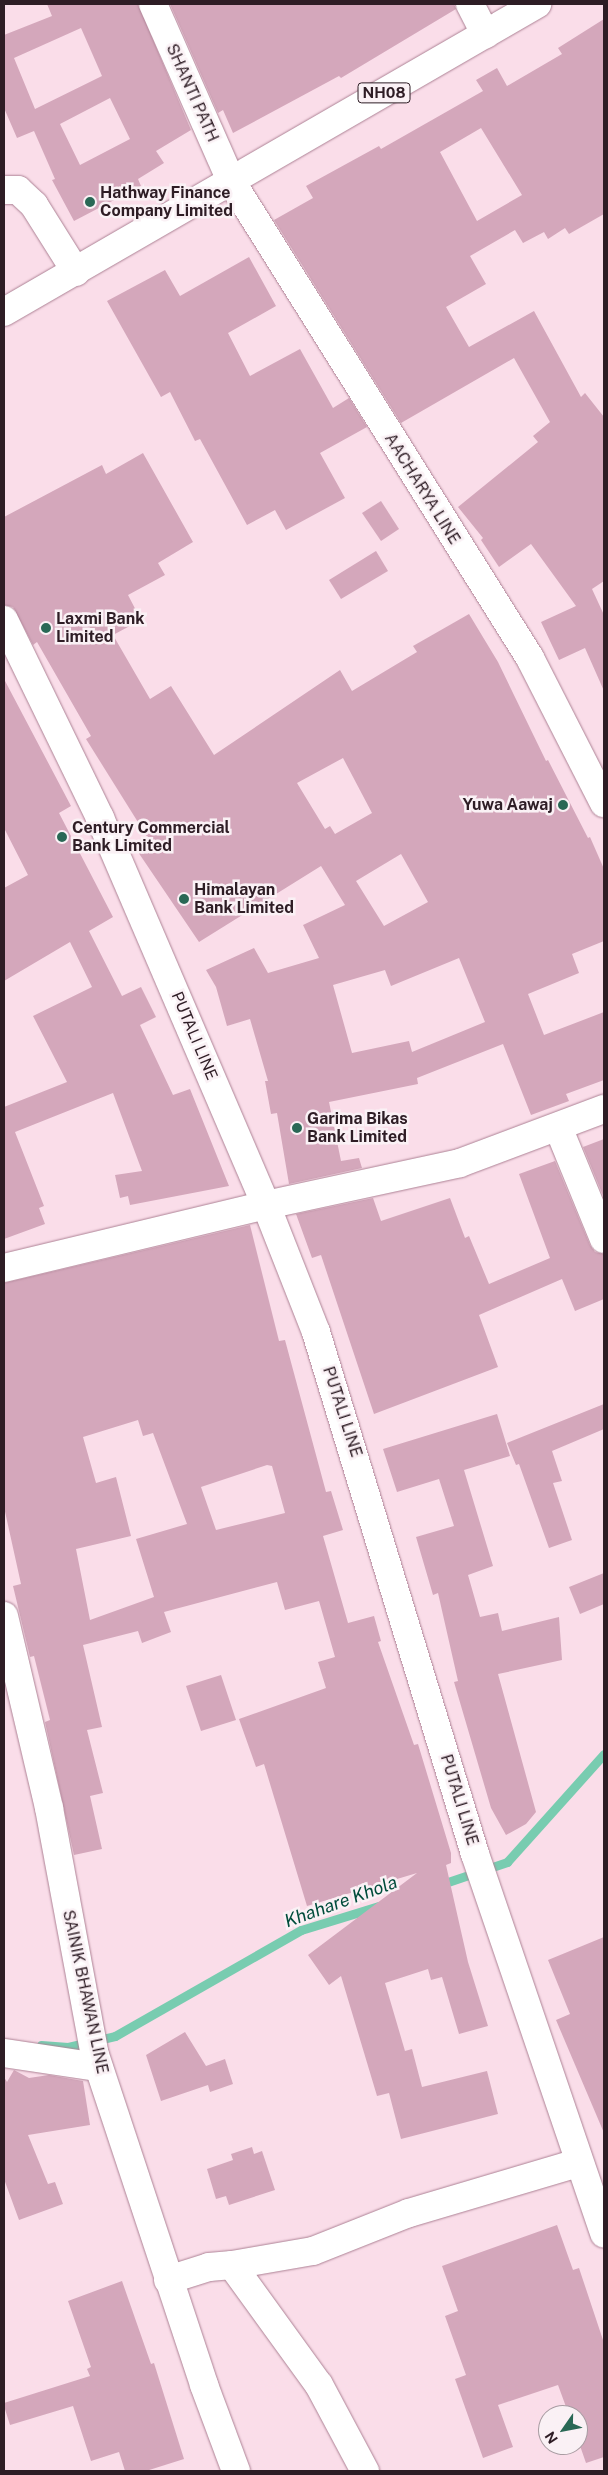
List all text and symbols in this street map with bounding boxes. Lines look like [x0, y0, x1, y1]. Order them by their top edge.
street label: SHANTI PATH [162, 41, 222, 145]
road number: NH08 [356, 80, 412, 106]
place label: Hathway Finance Company Limited [100, 183, 233, 221]
marker: Hathway Finance Company Limited [84, 196, 96, 208]
street label: AACHARYA LINE [380, 430, 464, 548]
place label: Laxmi Bank Limited [56, 609, 144, 647]
marker: Laxmi Bank Limited [40, 622, 52, 634]
place label: Yuwa Aawaj [462, 795, 553, 815]
marker: Yuwa Aawaj [557, 799, 569, 811]
place label: Century Commercial Bank Limited [72, 818, 230, 856]
marker: Century Commercial Bank Limited [56, 831, 68, 843]
place label: Himalayan Bank Limited [194, 880, 294, 918]
marker: Himalayan Bank Limited [178, 893, 190, 905]
street label: PUTALI LINE [167, 989, 221, 1083]
place label: Garima Bikas Bank Limited [307, 1109, 408, 1147]
marker: Garima Bikas Bank Limited [291, 1122, 303, 1134]
street label: PUTALI LINE [318, 1364, 366, 1460]
street label: PUTALI LINE [436, 1752, 482, 1848]
water label: Khahare Khola [282, 1872, 400, 1932]
street label: SAINIK BHAWAN LINE [58, 1908, 112, 2076]
north arrow [538, 2405, 588, 2455]
text: N [542, 2429, 561, 2447]

